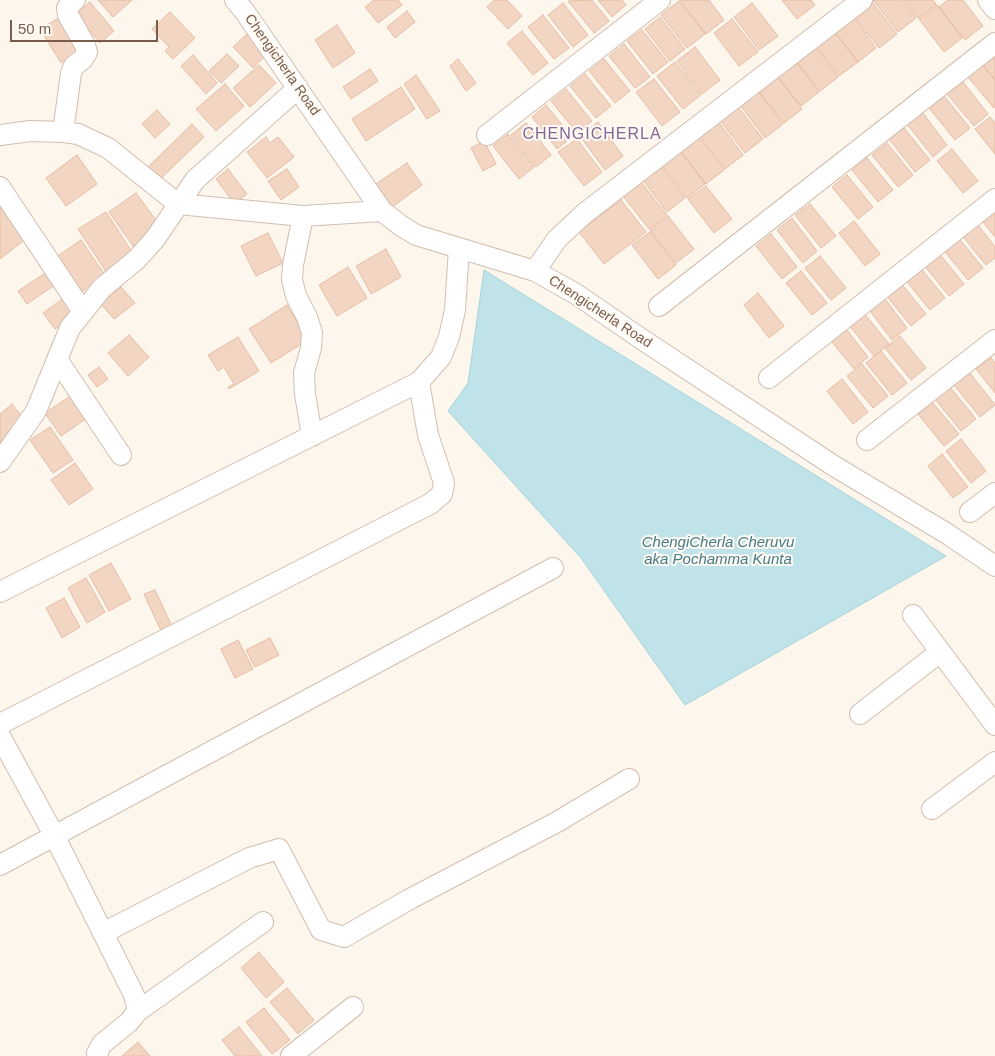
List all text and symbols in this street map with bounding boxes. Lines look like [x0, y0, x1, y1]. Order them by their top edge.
scale bar [12, 10, 160, 42]
street label: Chengicherla Road [241, 11, 323, 119]
text: 50 m [18, 20, 51, 37]
district label: CHENGICHERLA [521, 125, 663, 145]
street label: Chengicherla Road [545, 272, 655, 352]
water label: ChengiCherla Cheruvu aka Pochamma Kunta [642, 534, 794, 569]

